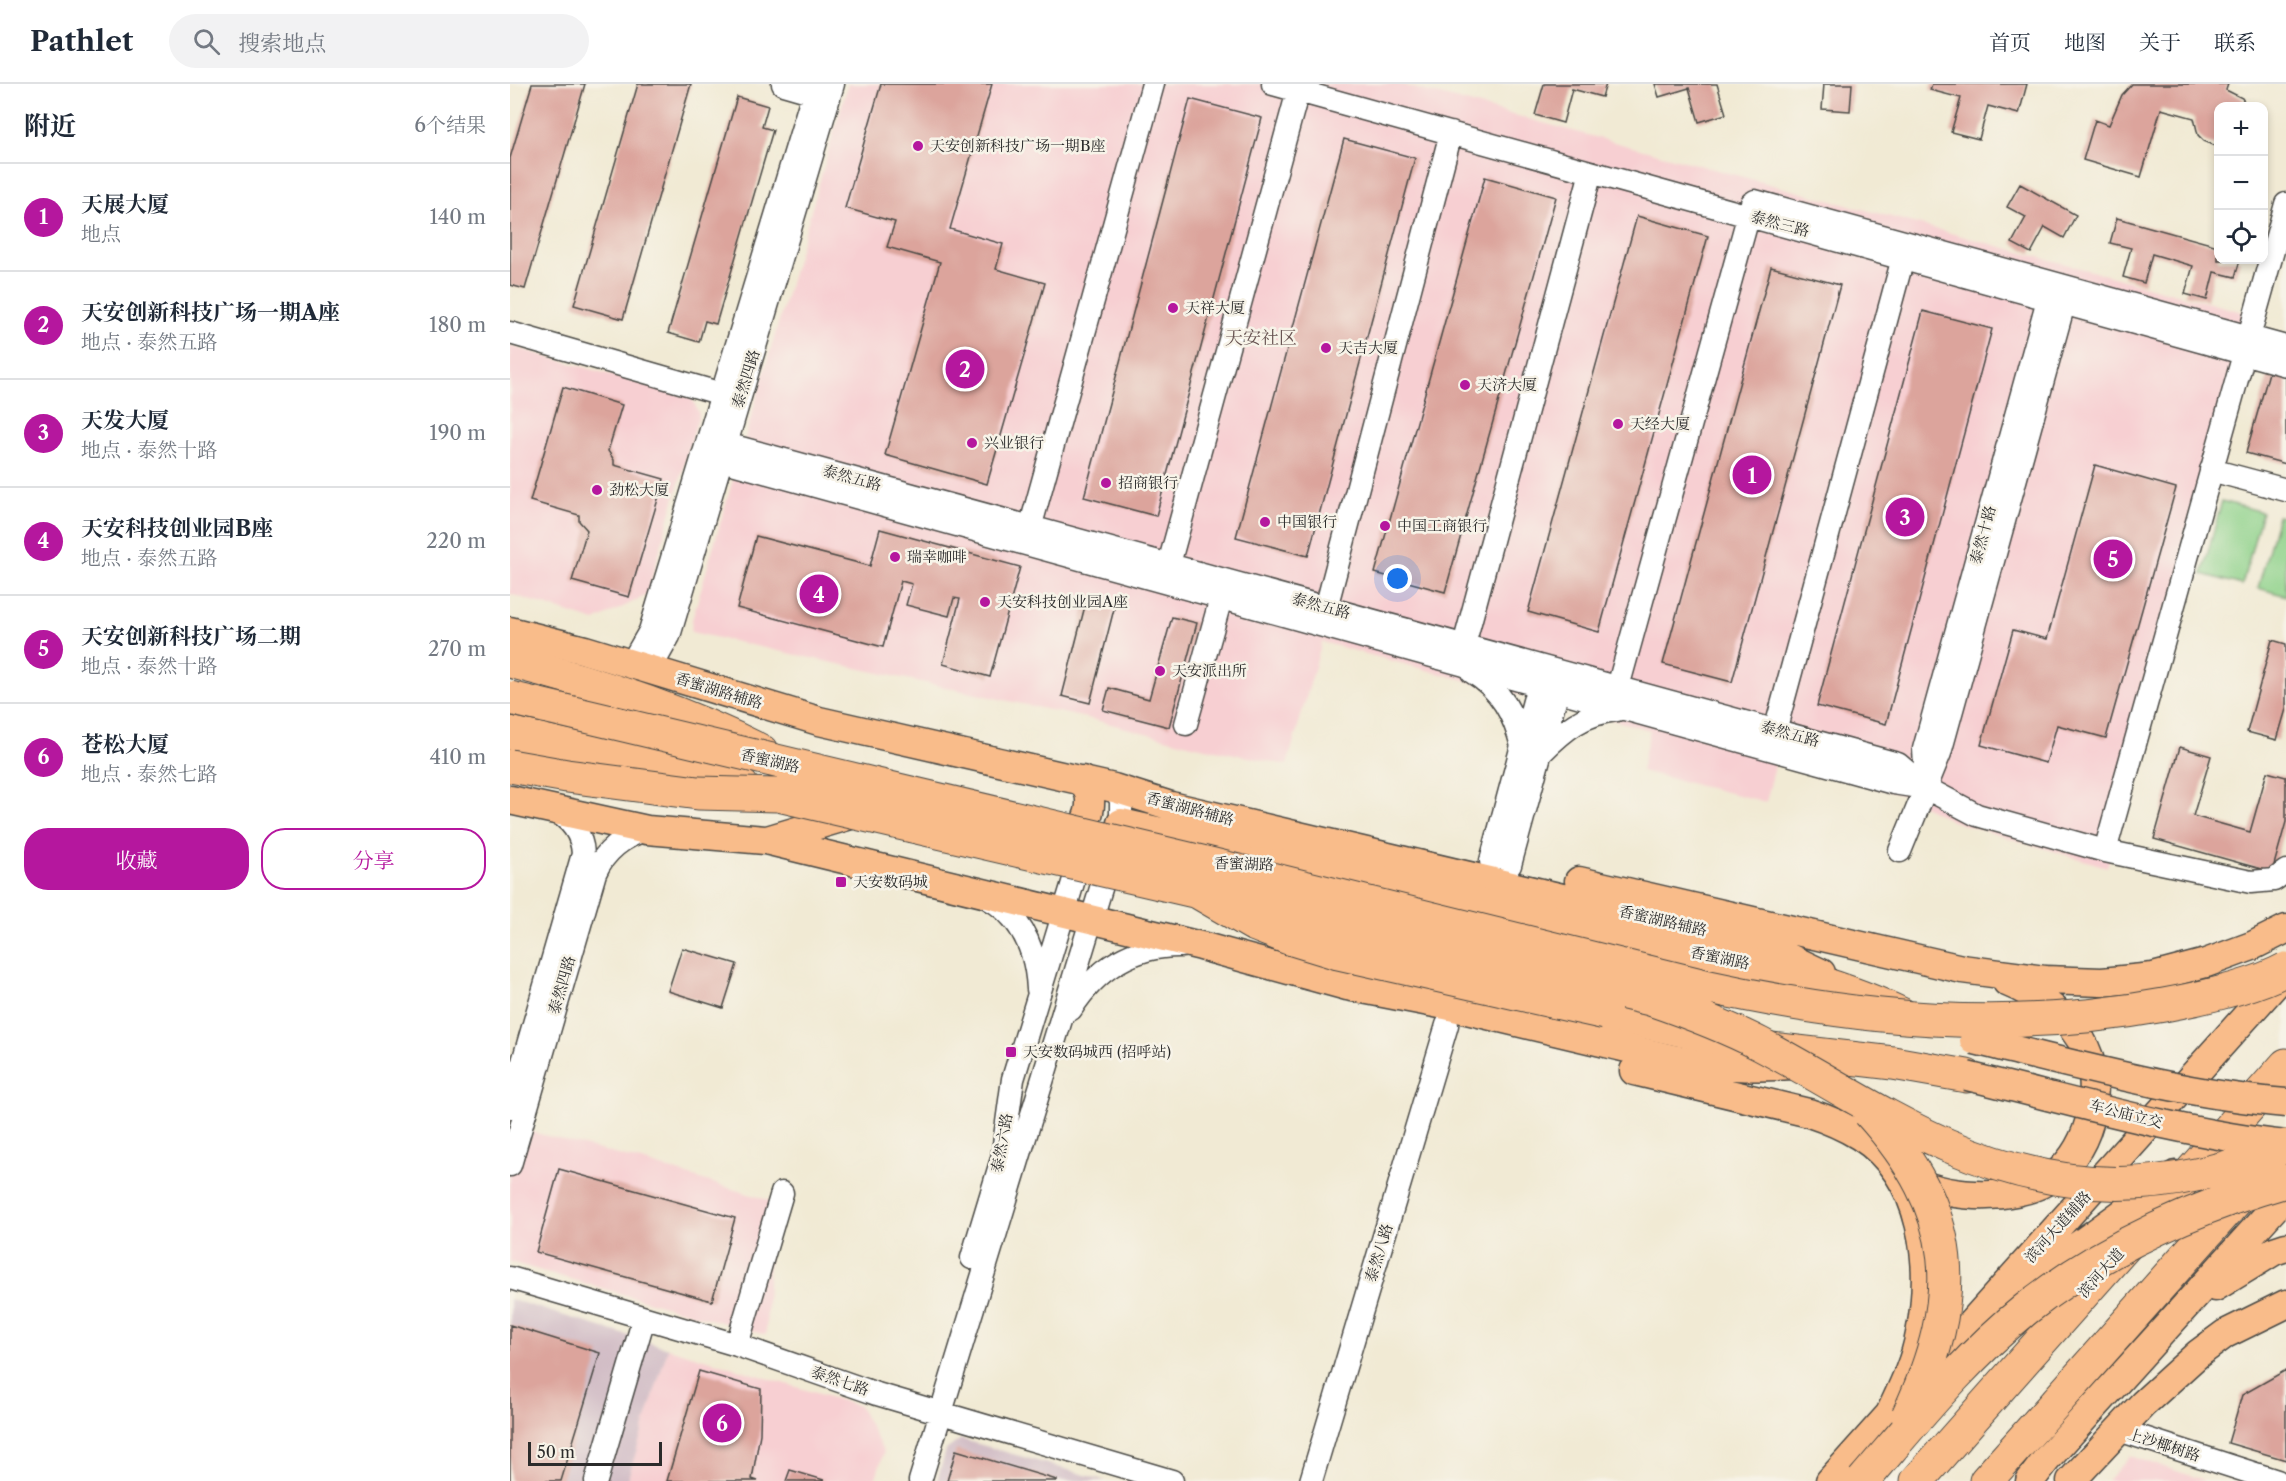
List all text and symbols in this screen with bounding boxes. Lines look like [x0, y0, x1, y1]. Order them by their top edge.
search box [169, 14, 589, 68]
text: Pathlet [30, 24, 133, 58]
icon: search [190, 25, 223, 58]
text: 搜索地点 [238, 30, 326, 57]
text: 首页 [1989, 30, 2031, 55]
text: 地图 [2064, 30, 2106, 55]
text: 关于 [2139, 30, 2181, 55]
text: 联系 [2214, 30, 2256, 55]
map controls [2214, 102, 2268, 264]
button: + [2214, 102, 2268, 156]
text: 附近 [24, 110, 76, 142]
text: 6个结果 [414, 113, 486, 137]
place label: 天安创新科技广场一期B座 [930, 136, 1105, 155]
marker: 天安创新科技广场一期B座 [911, 139, 925, 153]
button: − [2214, 156, 2268, 210]
text: 天展大厦 [81, 191, 169, 218]
text: 1 [39, 205, 48, 229]
text: 140 m [429, 205, 486, 229]
street label: 泰然三路 [1749, 207, 1812, 240]
button: locate [2214, 210, 2268, 264]
text: 地点 [81, 222, 121, 246]
place label: 天祥大厦 [1185, 298, 1245, 317]
text: 天安创新科技广场一期A座 [81, 299, 340, 326]
marker: 天祥大厦 [1166, 301, 1180, 315]
text: 2 [38, 313, 49, 337]
text: 180 m [429, 313, 486, 337]
district label: 天安社区 [1225, 327, 1297, 349]
text: 地点 · 泰然五路 [81, 330, 217, 354]
place label: 天吉大厦 [1338, 338, 1398, 357]
marker: 天吉大厦 [1319, 341, 1333, 355]
pin: 2 [946, 346, 984, 392]
street label: 泰然四路 [728, 347, 763, 410]
place label: 天济大厦 [1477, 375, 1537, 394]
marker: 天济大厦 [1458, 378, 1472, 392]
text: 天发大厦 [81, 407, 169, 434]
place label: 天经大厦 [1630, 414, 1690, 433]
marker: 天经大厦 [1611, 417, 1625, 431]
text: 3 [38, 421, 49, 445]
text: 190 m [429, 421, 486, 445]
place label: 兴业银行 [984, 433, 1044, 452]
marker: 兴业银行 [965, 436, 979, 450]
text: 地点 · 泰然十路 [81, 438, 217, 462]
pin: 1 [1732, 452, 1772, 498]
street label: 泰然五路 [821, 461, 884, 494]
place label: 招商银行 [1118, 473, 1178, 492]
marker: 招商银行 [1099, 476, 1113, 490]
place label: 劲松大厦 [609, 480, 669, 499]
marker: 劲松大厦 [590, 483, 604, 497]
pin: 3 [1886, 494, 1924, 540]
street label: 泰然十路 [1966, 503, 1999, 566]
place label: 中国银行 [1277, 512, 1337, 531]
text: 天安科技创业园B座 [81, 515, 273, 542]
marker: 中国银行 [1258, 515, 1272, 529]
place label: 中国工商银行 [1397, 516, 1487, 535]
marker: 中国工商银行 [1378, 519, 1392, 533]
text: 4 [38, 529, 49, 553]
text: 220 m [426, 529, 486, 553]
pin: 5 [2094, 536, 2132, 582]
text: 地点 · 泰然五路 [81, 546, 217, 570]
place label: 瑞幸咖啡 [907, 547, 967, 566]
marker: 瑞幸咖啡 [888, 550, 902, 564]
your location [1383, 564, 1412, 593]
pin: 4 [800, 572, 838, 616]
street label: 泰然五路 [1290, 589, 1353, 622]
place label: 天安科技创业园A座 [997, 592, 1128, 611]
marker: 天安科技创业园A座 [978, 595, 992, 609]
text: 天安创新科技广场二期 [81, 623, 301, 650]
text: 5 [38, 637, 49, 661]
text: 270 m [428, 637, 486, 661]
text: 地点 · 泰然十路 [81, 654, 217, 678]
place label: 天安派出所 [1172, 661, 1247, 680]
marker: 天安派出所 [1153, 664, 1167, 678]
street label: 香蜜湖路辅路 [673, 668, 765, 713]
street label: 泰然五路 [1759, 717, 1822, 750]
text: 苍松大厦 [81, 731, 169, 758]
text: 6 [38, 745, 49, 769]
text: 410 m [429, 745, 486, 769]
street label: 香蜜湖路 [739, 745, 801, 777]
text: 地点 · 泰然七路 [81, 762, 217, 786]
street label: 香蜜湖路辅路 [1144, 788, 1236, 829]
button: 收藏 [24, 828, 249, 890]
button: 分享 [261, 828, 486, 890]
street label: 香蜜湖路 [1214, 853, 1274, 874]
place label: 天安数码城 [853, 872, 928, 891]
marker: 天安数码城 [834, 875, 848, 889]
street label: 香蜜湖路辅路 [1617, 901, 1709, 940]
street label: 香蜜湖路 [1689, 942, 1751, 973]
street label: 泰然四路 [544, 953, 579, 1016]
place label: 天安数码城西 (招呼站) [1023, 1042, 1171, 1061]
marker: 天安数码城西 (招呼站) [1004, 1045, 1018, 1059]
street label: 车公庙立交 [2087, 1095, 2165, 1132]
street label: 泰然六路 [987, 1112, 1016, 1174]
street label: 滨河大道辅路 [2020, 1187, 2095, 1266]
street label: 泰然八路 [1361, 1221, 1396, 1284]
street label: 滨河大道 [2073, 1244, 2128, 1301]
street label: 泰然七路 [809, 1362, 872, 1399]
pin: 6 [702, 1400, 742, 1446]
street label: 上沙椰树路 [2126, 1424, 2203, 1465]
scale bar [528, 1439, 662, 1466]
text: 50 m [537, 1442, 575, 1462]

